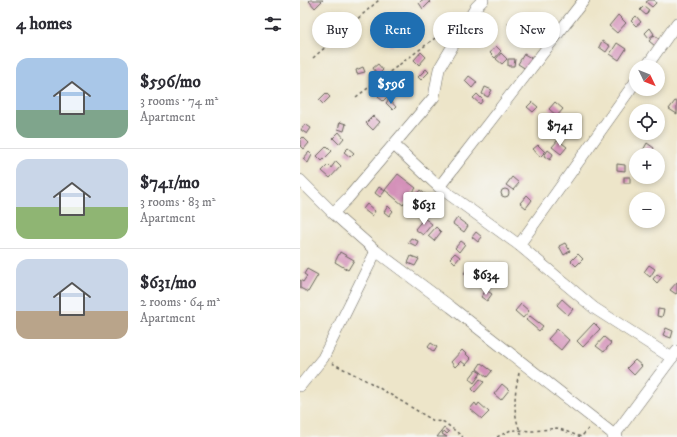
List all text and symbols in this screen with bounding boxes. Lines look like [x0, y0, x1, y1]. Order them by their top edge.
chip: Buy [312, 12, 362, 48]
chip: Rent [370, 12, 425, 48]
chip: Filters [433, 12, 498, 48]
chip: New [506, 12, 560, 48]
text: 4 homes [16, 13, 72, 35]
icon: filters [262, 13, 284, 35]
north arrow [629, 60, 665, 96]
map controls [629, 60, 665, 228]
text: $596/mo [140, 71, 201, 93]
pin: $596 [367, 71, 415, 105]
icon: home [48, 74, 96, 122]
text: $596 [378, 76, 404, 92]
text: 3 rooms · 74 m² [140, 93, 218, 109]
button: locate [629, 104, 665, 140]
text: Apartment [140, 109, 195, 125]
pin: $741 [536, 113, 584, 147]
text: $741 [547, 118, 573, 134]
button: + [629, 148, 665, 184]
text: $741/mo [140, 172, 200, 194]
icon: home [48, 175, 96, 223]
pin: $631 [400, 192, 448, 226]
button: − [629, 192, 665, 228]
text: 3 rooms · 83 m² [140, 194, 216, 210]
text: $631 [412, 197, 436, 213]
text: Apartment [140, 210, 195, 226]
pin: $634 [462, 262, 510, 296]
text: $634 [473, 267, 499, 283]
text: $631/mo [140, 272, 196, 294]
icon: home [48, 275, 96, 323]
text: 2 rooms · 64 m² [140, 294, 220, 310]
text: Apartment [140, 310, 195, 326]

